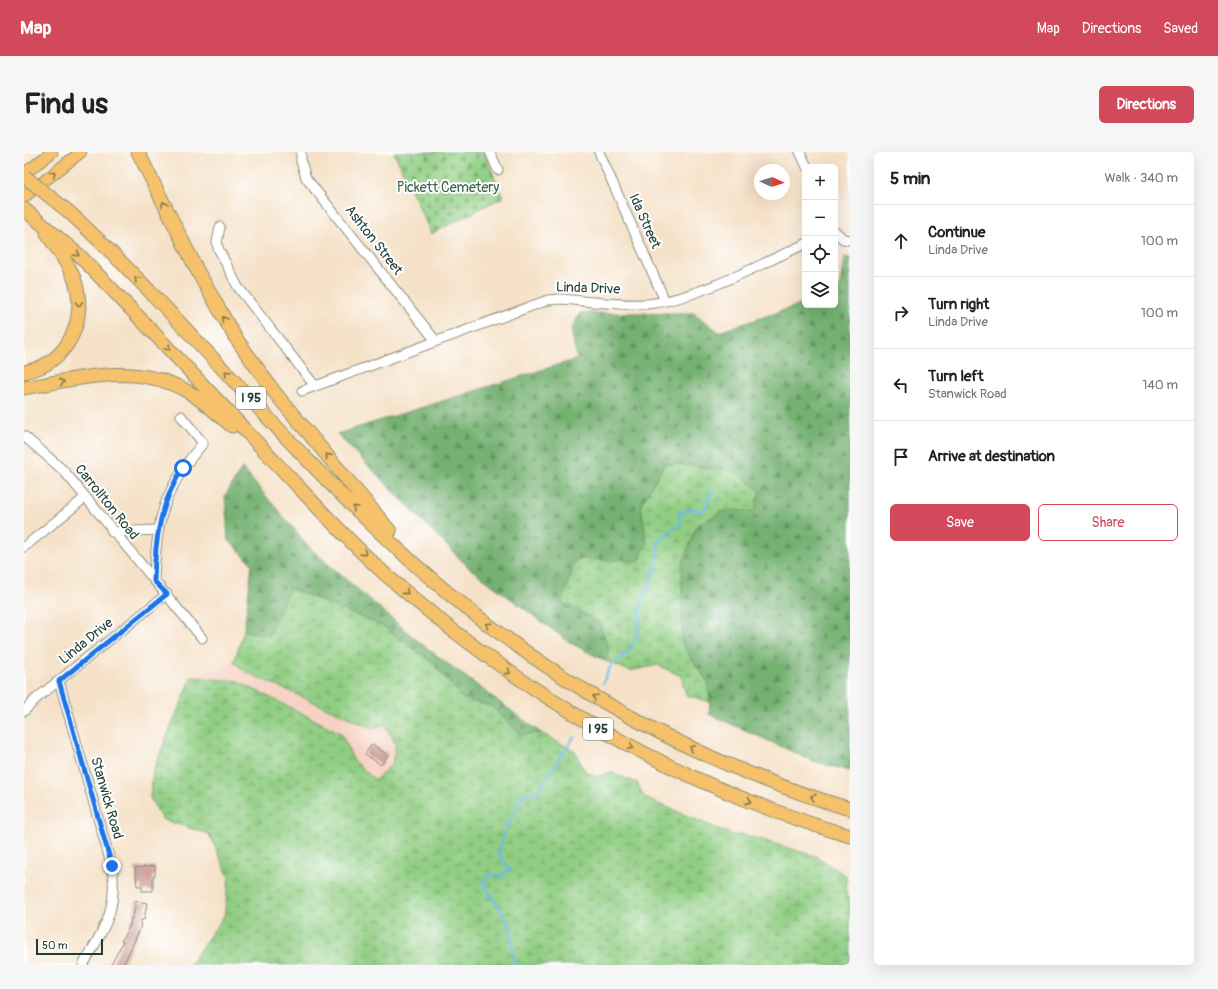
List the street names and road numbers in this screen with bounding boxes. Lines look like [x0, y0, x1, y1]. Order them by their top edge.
street label: Ida Street [625, 191, 665, 251]
street label: Ashton Street [341, 202, 407, 279]
street label: Linda Drive [555, 278, 621, 298]
road number: I 95 [236, 387, 266, 409]
street label: Carrollton Road [71, 461, 143, 543]
street label: Linda Drive [56, 614, 116, 668]
road number: I 95 [583, 718, 613, 740]
street label: Stanwick Road [87, 755, 127, 841]

